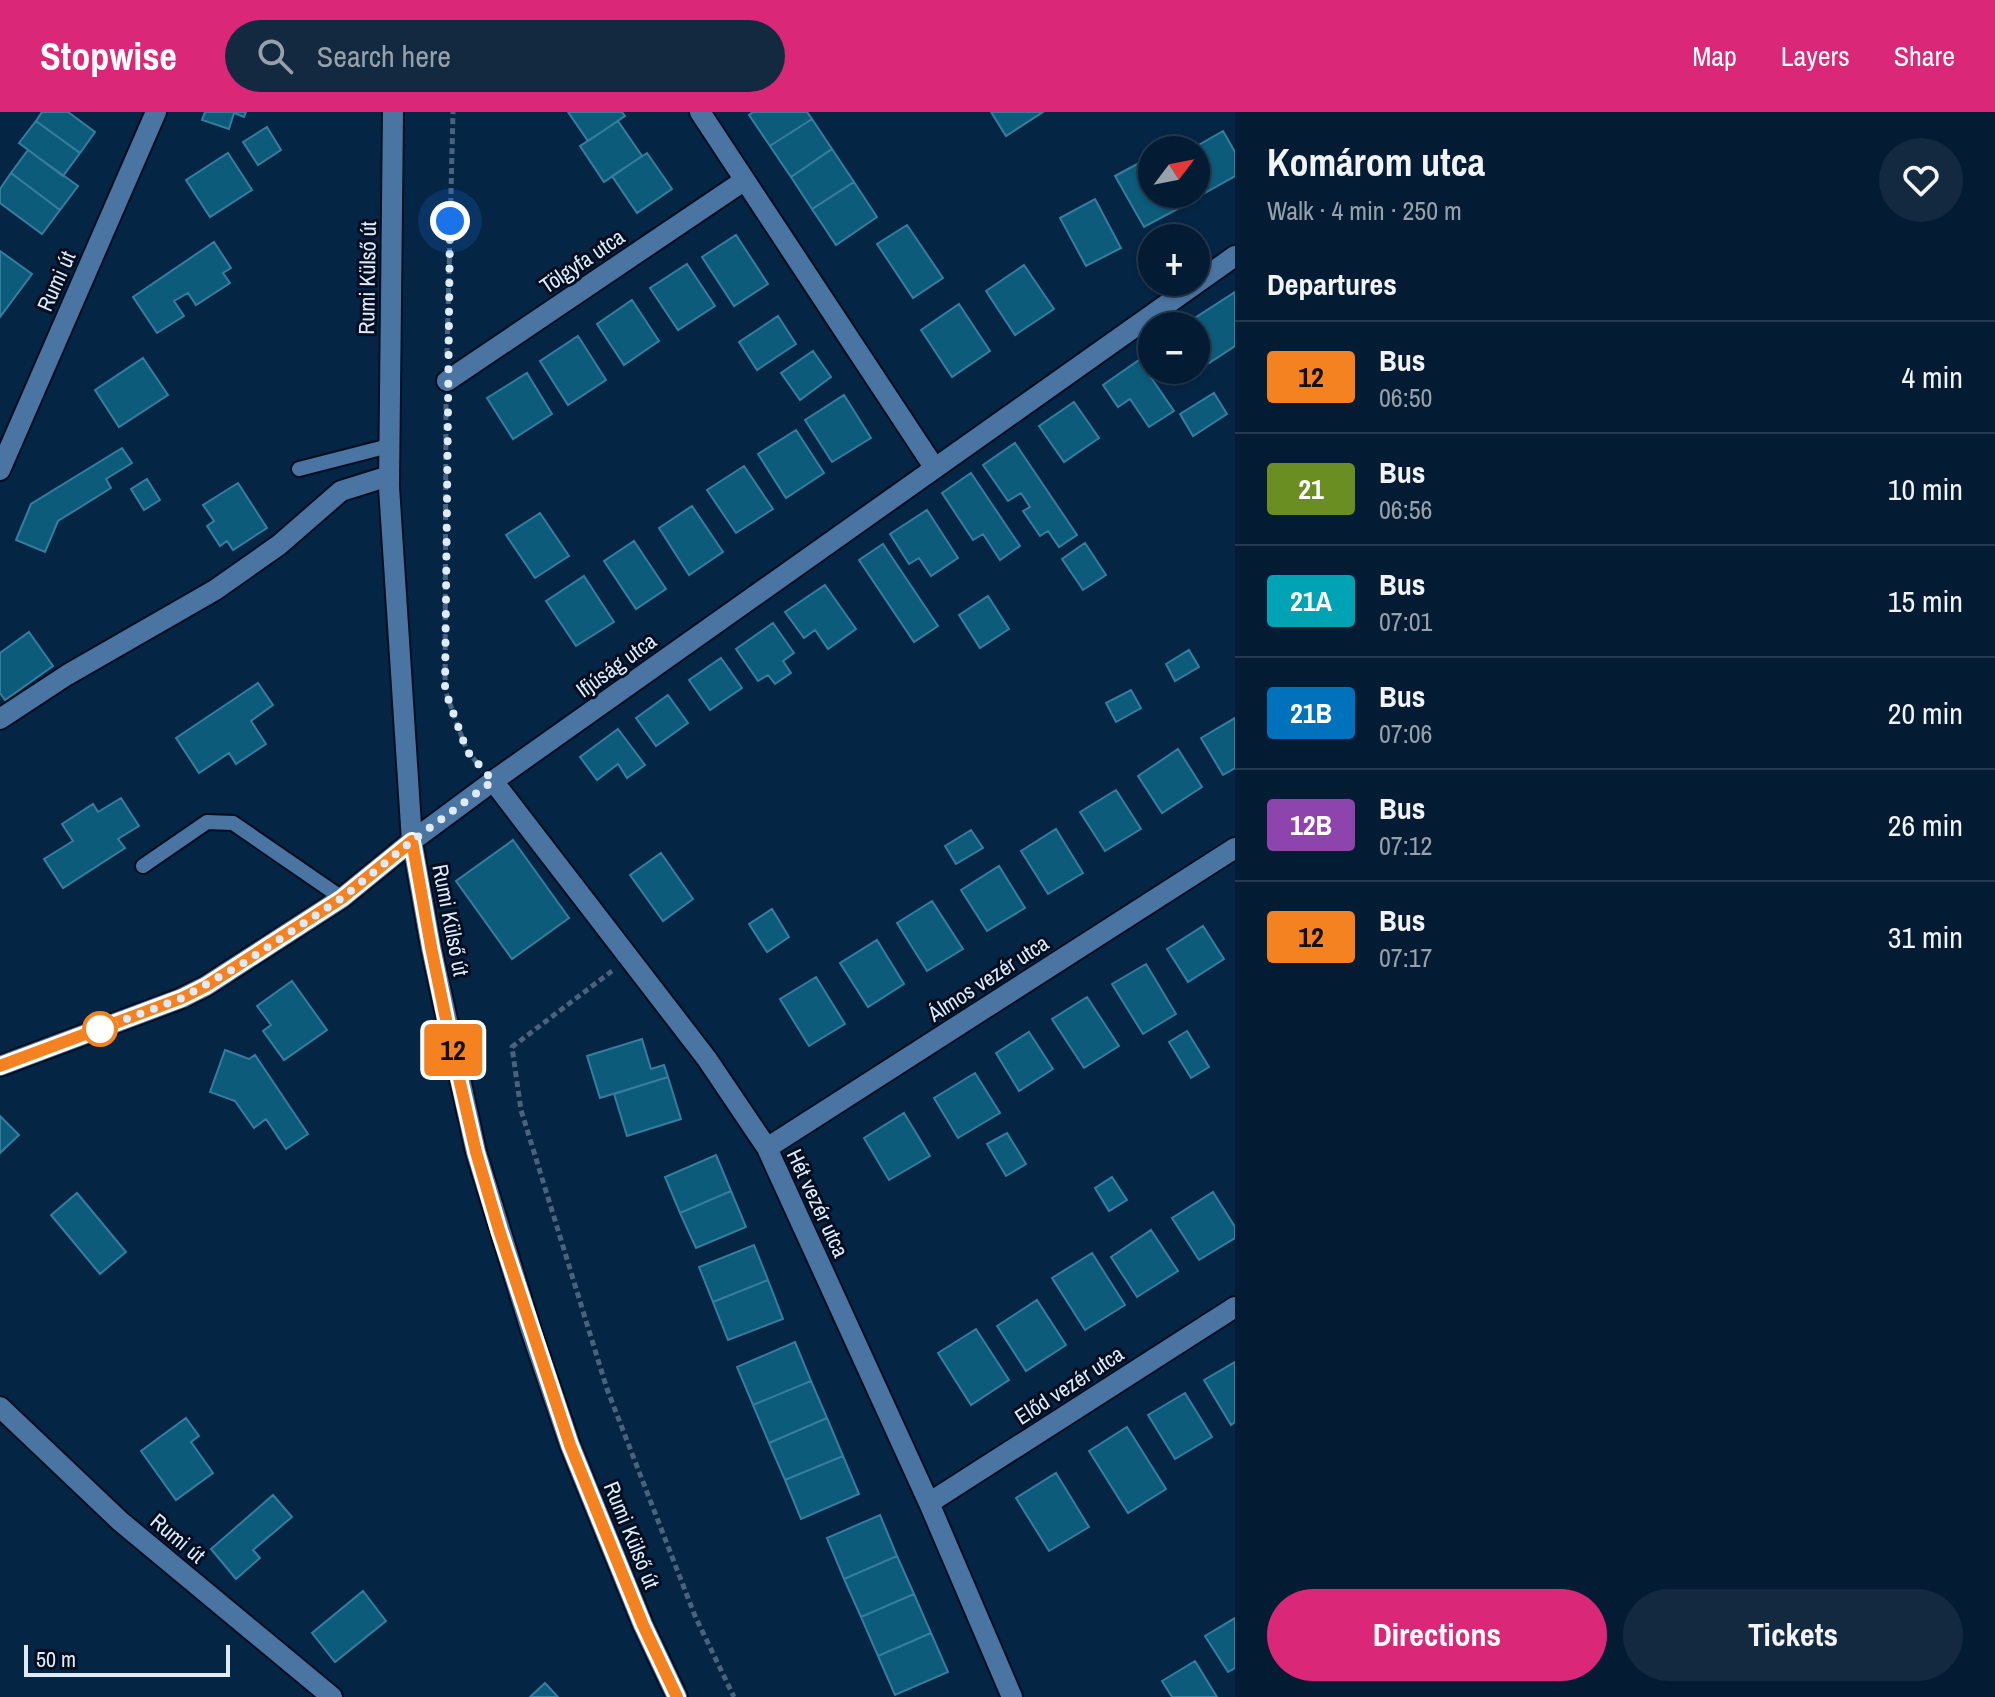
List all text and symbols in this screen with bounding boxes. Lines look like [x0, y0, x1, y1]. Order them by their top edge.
search box [225, 20, 785, 92]
text: Stopwise [40, 31, 177, 82]
icon: search [253, 34, 297, 78]
text: Search here [317, 36, 451, 76]
text: Map [1692, 37, 1737, 75]
text: Layers [1781, 37, 1850, 75]
text: Share [1894, 37, 1955, 75]
north arrow [1138, 136, 1210, 208]
map controls [1138, 136, 1210, 384]
text: Komárom utca [1267, 137, 1485, 188]
button: heart [1879, 138, 1963, 222]
text: Walk · 4 min · 250 m [1267, 193, 1462, 228]
your location [430, 201, 470, 241]
street label: Rumi Külső út [351, 221, 383, 335]
street label: Tölgyfa utca [534, 222, 630, 300]
button: + [1138, 224, 1210, 296]
street label: Rumi út [29, 246, 83, 316]
text: Departures [1267, 264, 1397, 304]
button: − [1138, 312, 1210, 384]
text: Bus [1379, 340, 1425, 380]
text: 4 min [1901, 357, 1963, 397]
text: 12 [1298, 358, 1324, 396]
text: 06:50 [1379, 380, 1432, 415]
text: Bus [1379, 452, 1425, 492]
text: 10 min [1888, 469, 1963, 509]
text: 21 [1298, 470, 1324, 508]
text: 06:56 [1379, 492, 1432, 527]
text: Bus [1379, 564, 1425, 604]
text: 15 min [1888, 581, 1963, 621]
text: 21A [1290, 582, 1332, 620]
text: 07:01 [1379, 604, 1432, 639]
street label: Ifjúság utca [570, 626, 662, 704]
text: Bus [1379, 676, 1425, 716]
text: 20 min [1888, 693, 1963, 733]
text: 21B [1290, 694, 1332, 732]
text: 07:06 [1379, 716, 1432, 751]
text: Bus [1379, 788, 1425, 828]
text: 26 min [1888, 805, 1963, 845]
text: 12B [1290, 806, 1332, 844]
text: 07:12 [1379, 828, 1432, 863]
street label: Rumi Külső út [425, 862, 477, 978]
text: Bus [1379, 900, 1425, 940]
text: 31 min [1888, 917, 1963, 957]
text: 12 [1298, 918, 1324, 956]
street label: Álmos vezér utca [921, 928, 1054, 1029]
text: 07:17 [1379, 940, 1432, 975]
unlabelled marker [83, 1012, 117, 1046]
line badge: 12 [417, 1024, 489, 1076]
text: 12 [440, 1031, 466, 1069]
street label: Hét vezér utca [780, 1144, 856, 1262]
street label: Előd vezér utca [1009, 1339, 1129, 1431]
street label: Rumi Külső út [597, 1477, 667, 1593]
street label: Rumi út [144, 1506, 212, 1570]
button: Directions [1267, 1589, 1607, 1681]
button: Tickets [1623, 1589, 1963, 1681]
scale bar [24, 1641, 230, 1677]
text: 50 m [36, 1644, 76, 1674]

